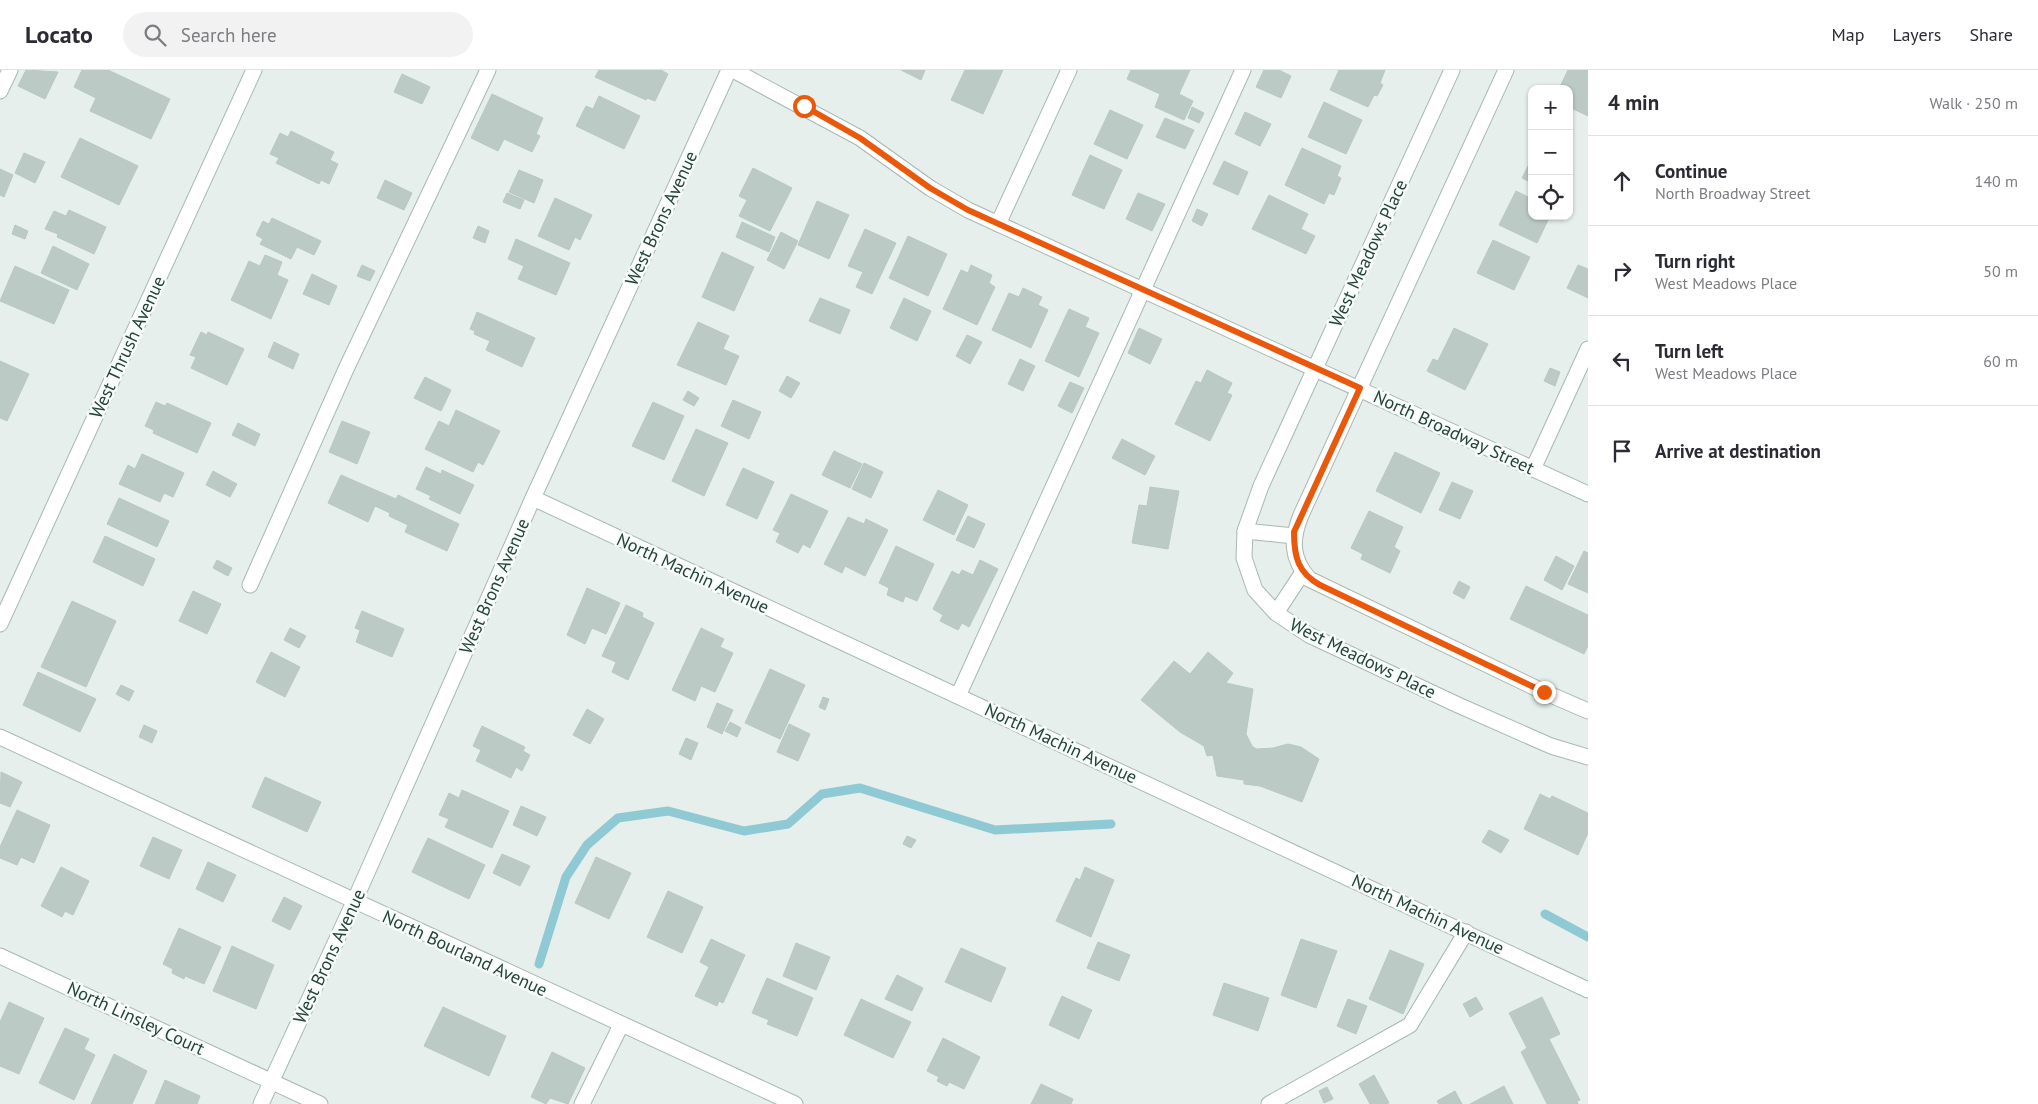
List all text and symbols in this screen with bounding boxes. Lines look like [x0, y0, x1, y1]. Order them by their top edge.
search box [123, 12, 473, 57]
text: Locato [25, 19, 93, 50]
icon: search [141, 21, 169, 49]
text: Search here [181, 23, 277, 47]
text: Map [1832, 23, 1864, 46]
text: Layers [1892, 23, 1941, 46]
text: Share [1969, 23, 2013, 46]
map controls [1528, 85, 1573, 220]
button: + [1528, 85, 1573, 130]
text: 4 min [1608, 89, 1659, 116]
text: Walk · 250 m [1929, 93, 2018, 113]
route start [793, 95, 816, 118]
button: − [1528, 130, 1573, 175]
street label: West Brons Avenue [620, 147, 702, 289]
text: Continue [1655, 159, 1727, 183]
icon: ahead [1608, 167, 1636, 195]
text: 140 m [1975, 171, 2018, 191]
button: locate [1528, 175, 1573, 220]
street label: West Meadows Place [1324, 176, 1412, 330]
text: North Broadway Street [1655, 183, 1810, 203]
text: Turn right [1655, 249, 1735, 273]
icon: right [1608, 257, 1636, 285]
text: 50 m [1983, 261, 2018, 281]
street label: West Thrush Avenue [84, 272, 170, 422]
text: West Meadows Place [1655, 273, 1797, 293]
text: Turn left [1655, 339, 1724, 363]
icon: left [1608, 347, 1636, 375]
text: 60 m [1983, 351, 2018, 371]
text: West Meadows Place [1655, 363, 1797, 383]
street label: North Broadway Street [1370, 385, 1538, 479]
icon: arrive [1608, 437, 1636, 465]
text: Arrive at destination [1655, 439, 1821, 463]
street label: West Brons Avenue [454, 515, 534, 657]
street label: North Machin Avenue [613, 528, 773, 618]
street label: West Meadows Place [1286, 613, 1440, 703]
route end [1533, 681, 1556, 704]
street label: North Machin Avenue [981, 698, 1141, 788]
street label: North Machin Avenue [1348, 869, 1508, 959]
street label: West Brons Avenue [288, 885, 370, 1027]
street label: North Bourland Avenue [379, 905, 551, 1001]
street label: North Linsley Court [64, 976, 208, 1060]

